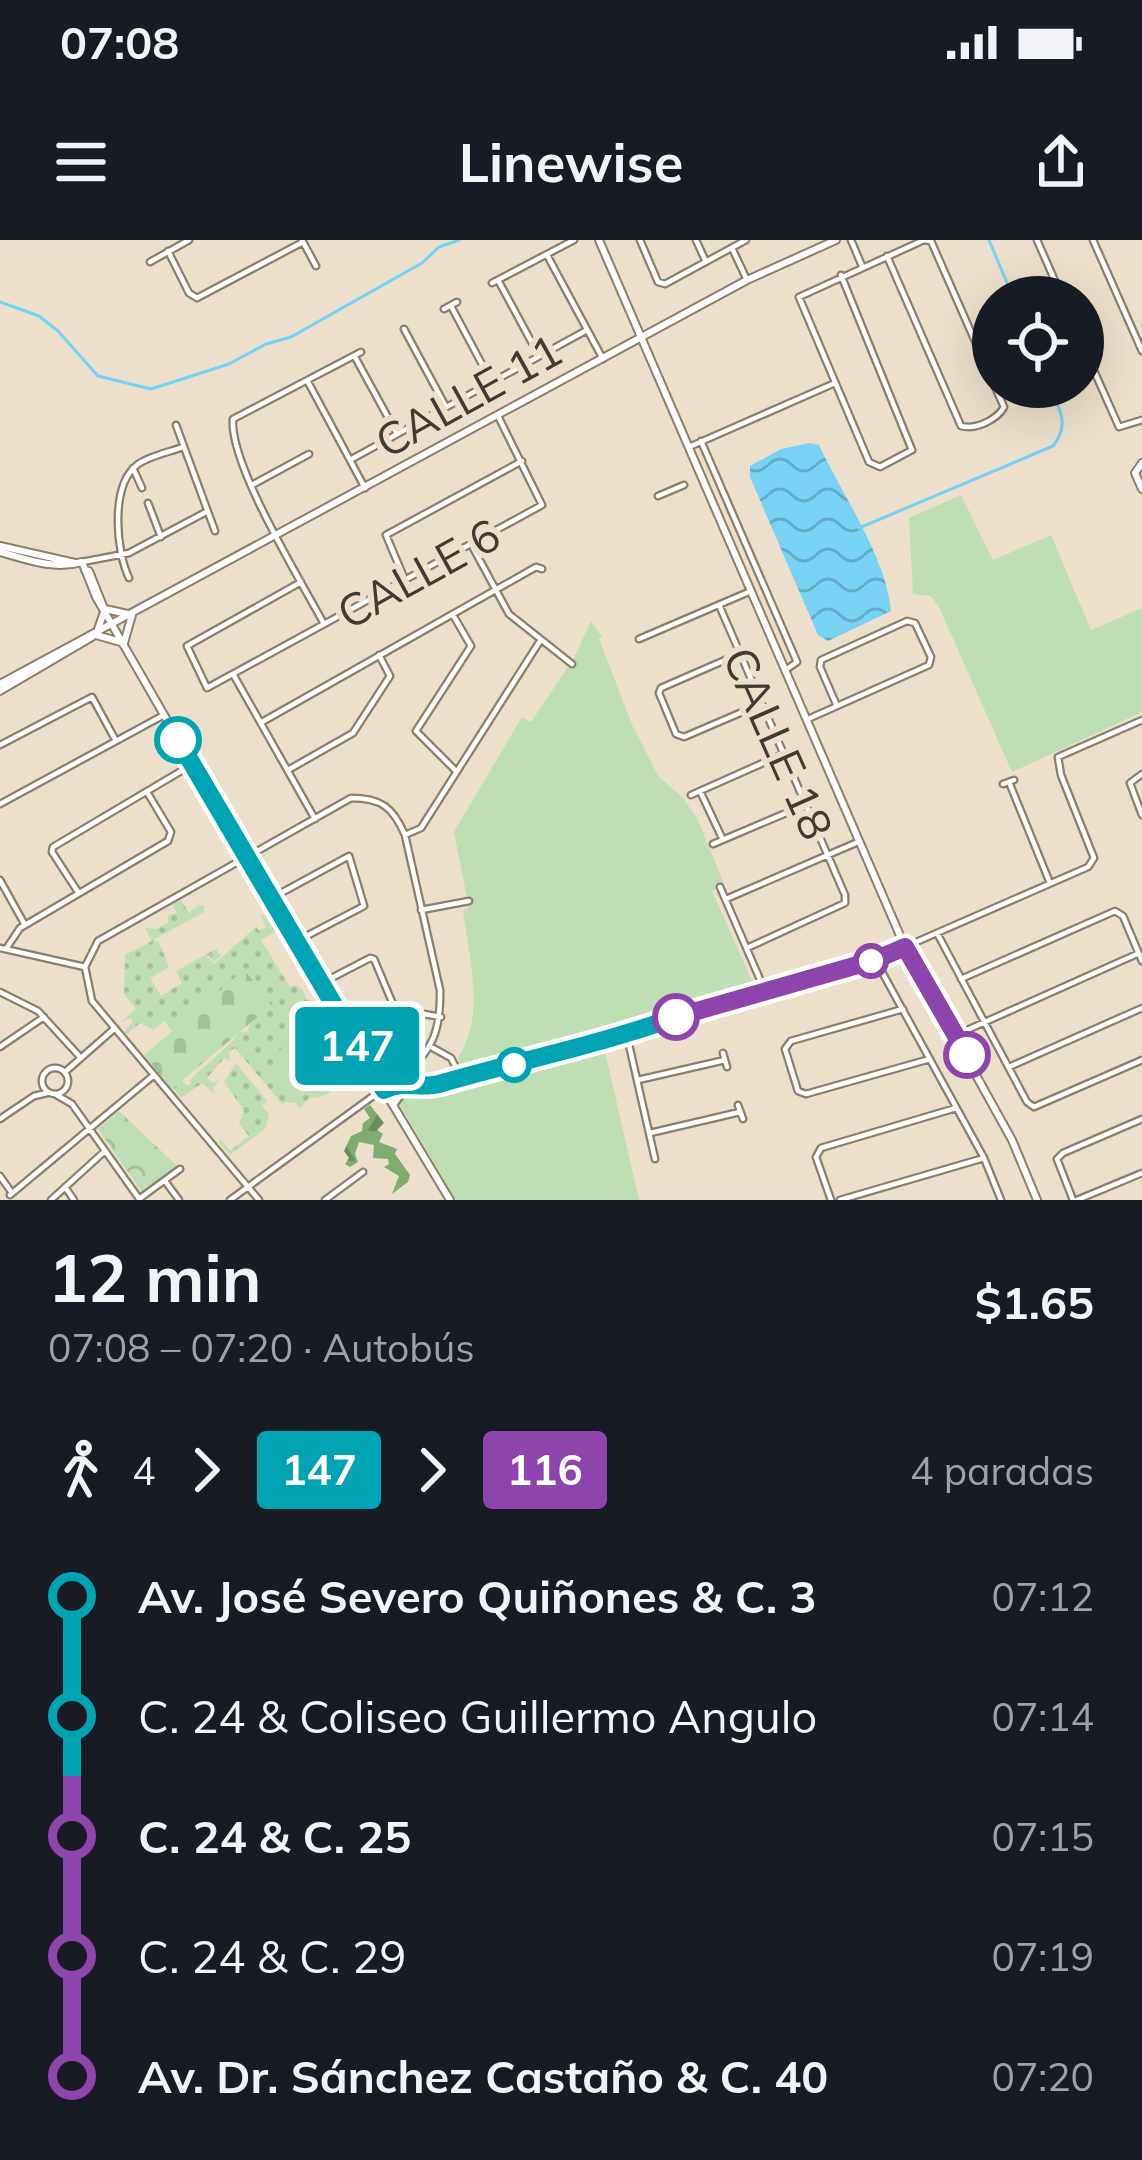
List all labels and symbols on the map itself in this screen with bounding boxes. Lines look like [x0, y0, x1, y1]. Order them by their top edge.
street label: CALLE 11 [365, 321, 571, 469]
street label: CALLE 6 [327, 506, 509, 640]
street label: CALLE 18 [712, 638, 846, 848]
unlabelled marker [156, 718, 200, 762]
unlabelled marker [855, 945, 887, 977]
unlabelled marker [654, 995, 698, 1039]
line badge: 147 [288, 1007, 426, 1085]
unlabelled marker [945, 1033, 989, 1077]
unlabelled marker [498, 1049, 530, 1081]

